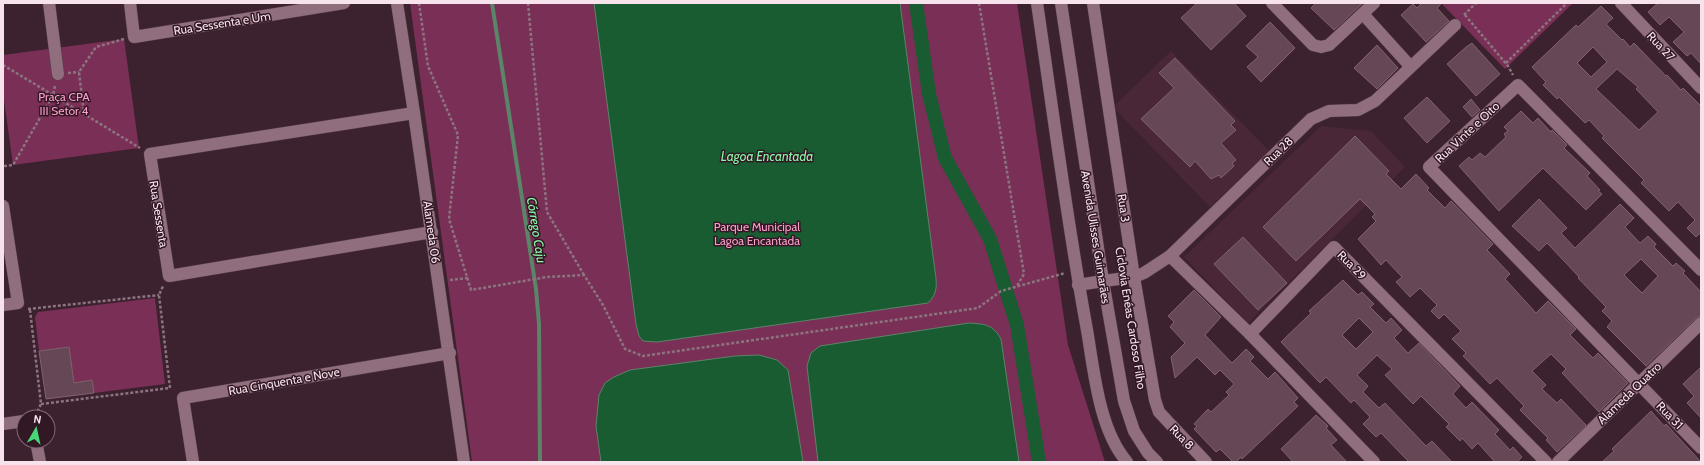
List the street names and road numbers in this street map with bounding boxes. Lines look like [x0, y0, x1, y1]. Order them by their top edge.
street label: Rua Sessenta e Um [172, 8, 272, 38]
street label: Rua 27 [1644, 28, 1678, 64]
street label: Rua Vinte e Oito [1432, 98, 1503, 166]
street label: Rua 28 [1260, 133, 1296, 169]
street label: Avenida Ulisses Guimarães [1078, 169, 1114, 305]
street label: Rua Sessenta [146, 179, 172, 249]
street label: Rua 3 [1115, 193, 1133, 223]
street label: Alameda 06 [420, 200, 444, 264]
street label: Ciclovia Enéas Cardoso Filho [1112, 246, 1150, 391]
street label: Rua 29 [1334, 247, 1370, 283]
street label: Alameda Quatro [1594, 358, 1664, 427]
street label: Rua Cinquenta e Nove [227, 364, 341, 398]
street label: Rua 31 [1653, 398, 1687, 432]
street label: Rua 8 [1166, 421, 1198, 453]

